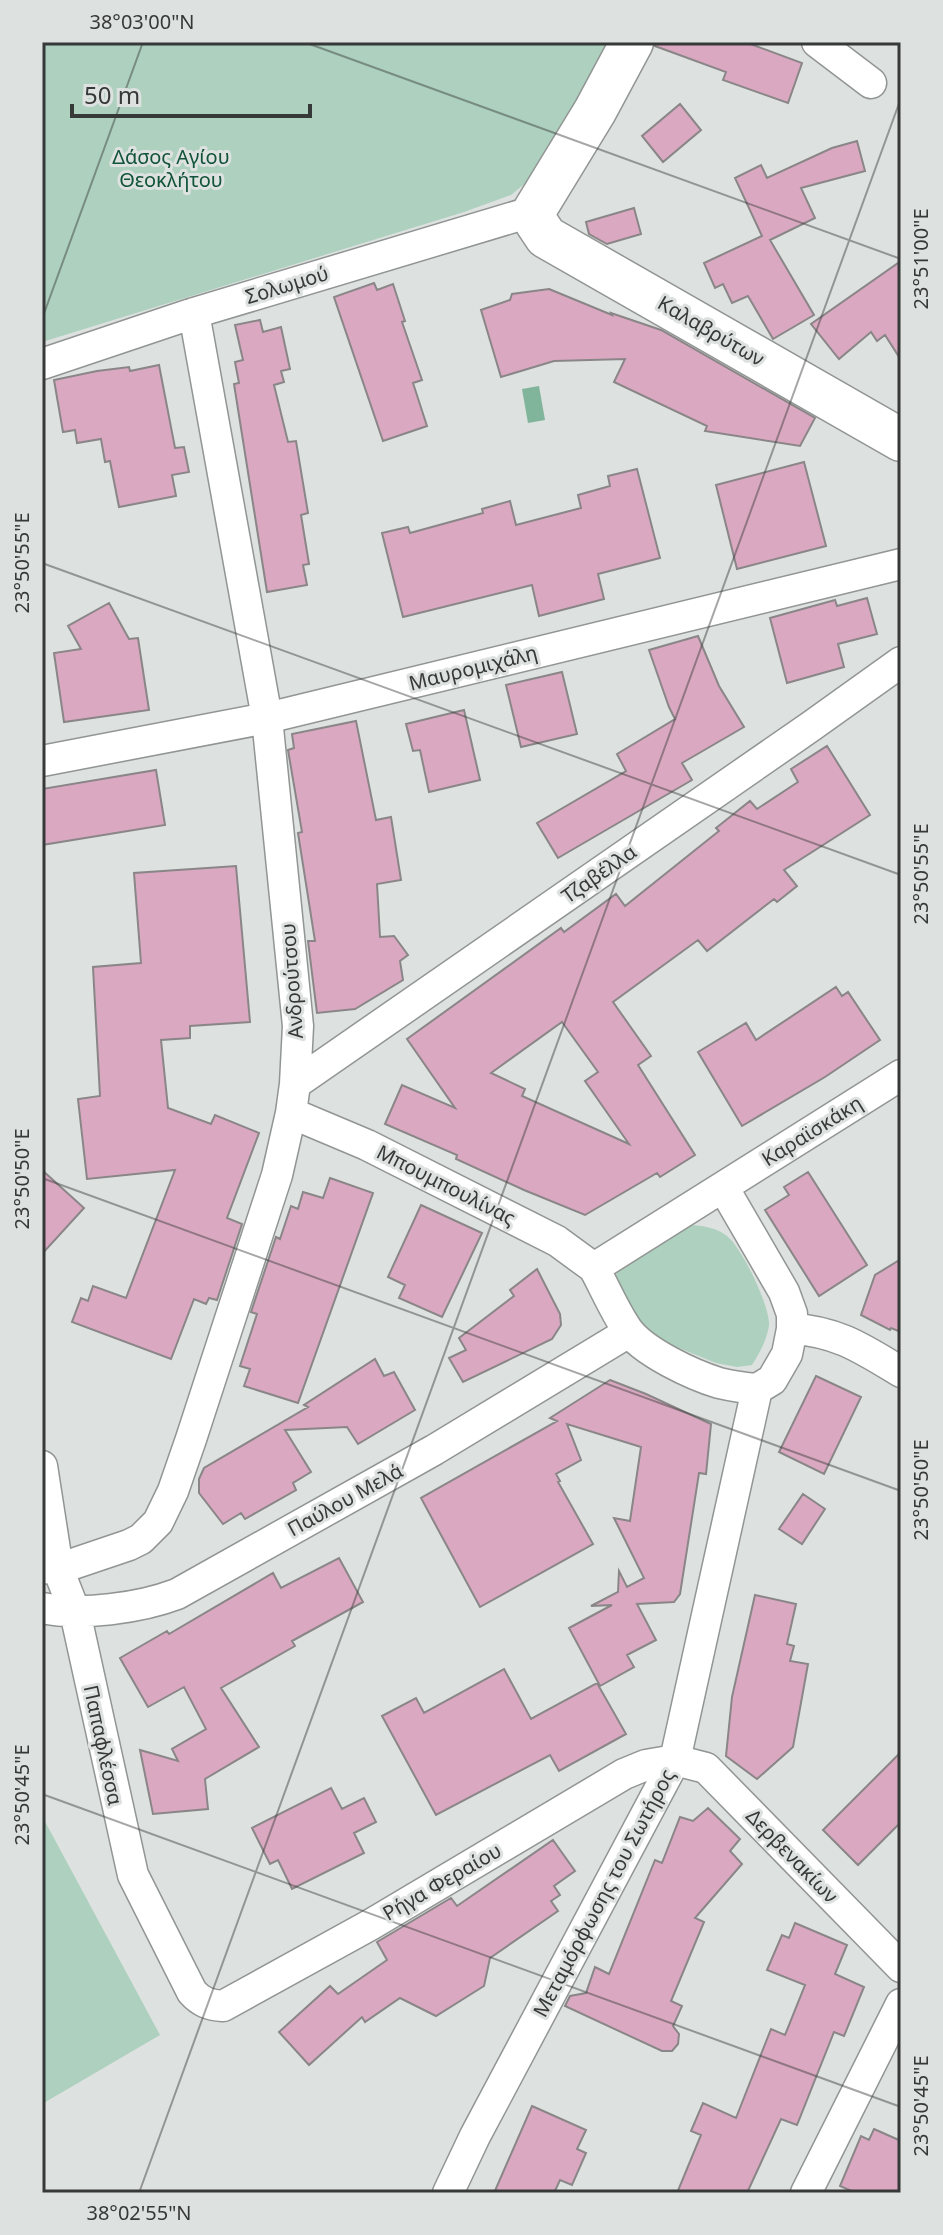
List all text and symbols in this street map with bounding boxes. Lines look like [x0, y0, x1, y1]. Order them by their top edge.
text: 38°03'00"N [89, 8, 195, 35]
scale bar [72, 68, 310, 118]
text: 50 m [84, 78, 140, 111]
park label: Δάσος Αγίου Θεοκλήτου [112, 143, 230, 193]
text: 23°51'00"E [907, 209, 934, 309]
street label: Σολωμού [242, 259, 332, 310]
street label: Καλαβρύτων [653, 289, 769, 372]
text: 23°50'55"E [8, 513, 35, 613]
street label: Μαυρομιχάλη [406, 639, 540, 697]
text: 23°50'55"E [907, 824, 934, 924]
street label: Τζαβέλλα [556, 838, 642, 909]
street label: Ανδρούτσου [274, 922, 309, 1040]
street label: Καραϊσκάκη [756, 1089, 867, 1172]
text: 23°50'50"E [8, 1129, 35, 1229]
street label: Μπουμπουλίνας [372, 1138, 520, 1231]
text: 23°50'50"E [907, 1440, 934, 1540]
street label: Παύλου Μελά [282, 1457, 408, 1542]
street label: Παπαφλέσσα [78, 1682, 129, 1808]
text: 23°50'45"E [8, 1745, 35, 1845]
street label: Μεταμόρφωσης του Σωτήρος [527, 1764, 681, 2022]
street label: Δερβενακίων [741, 1803, 844, 1909]
street label: Ρήγα Φεραίου [377, 1837, 506, 1927]
text: 23°50'45"E [907, 2056, 934, 2156]
text: 38°02'55"N [86, 2199, 192, 2226]

